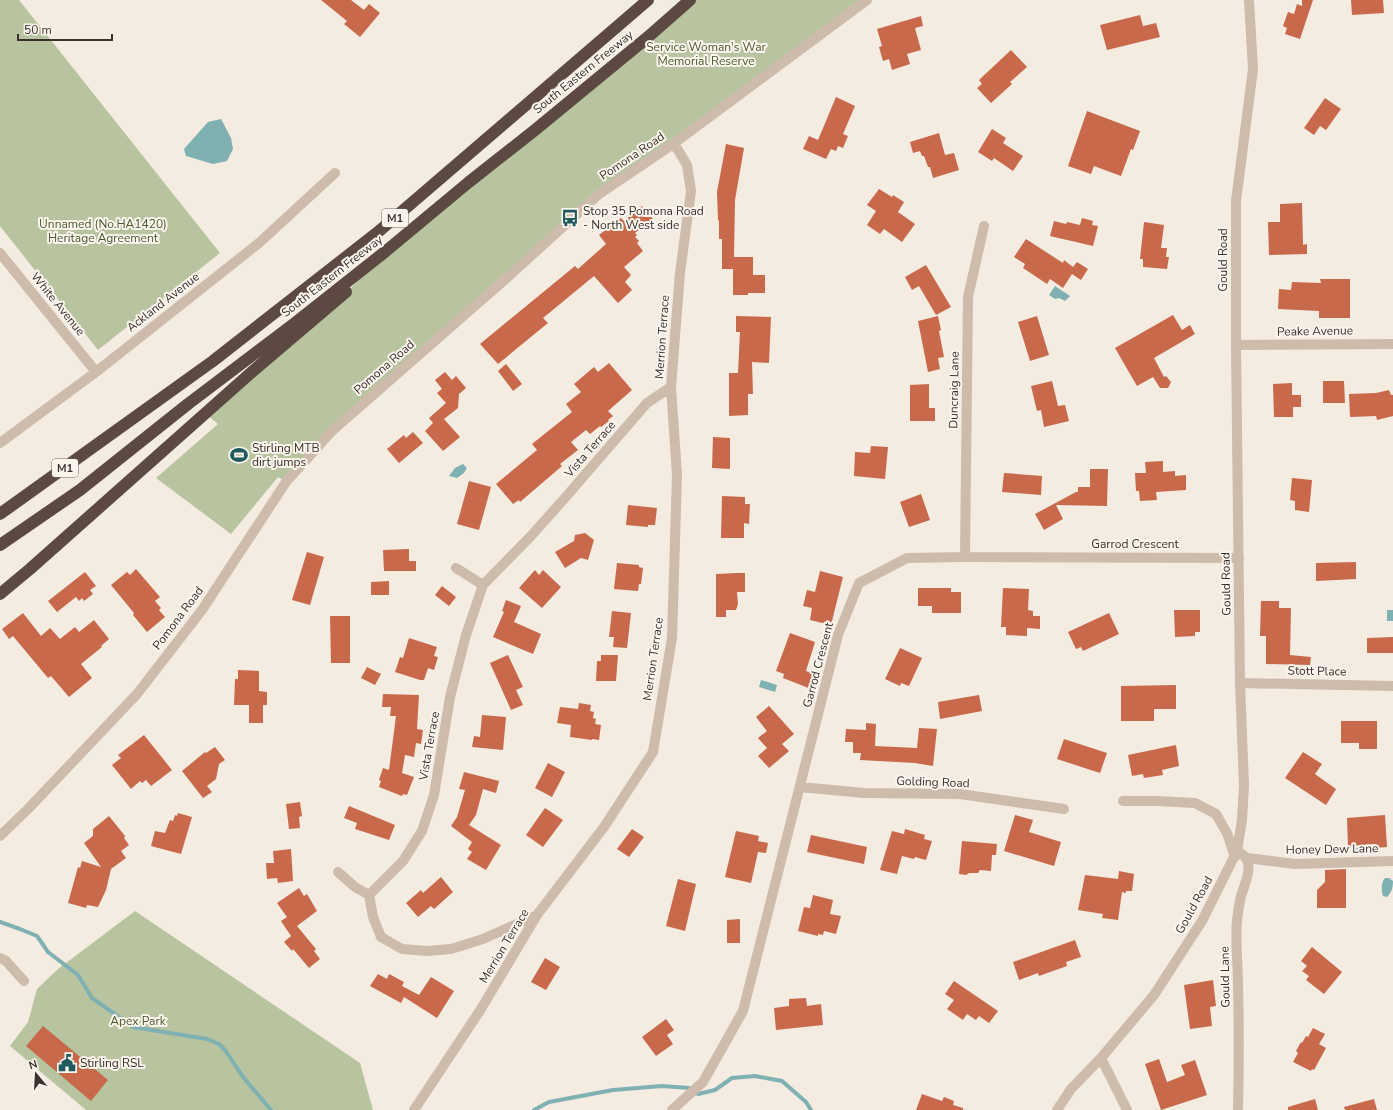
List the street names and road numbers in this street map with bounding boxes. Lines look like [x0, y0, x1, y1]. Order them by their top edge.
street label: South Eastern Freeway [530, 26, 637, 117]
street label: Pomona Road [596, 128, 668, 184]
road number: M1 [382, 209, 408, 227]
street label: Gould Road [1215, 228, 1231, 292]
street label: South Eastern Freeway [278, 231, 387, 321]
street label: White Avenue [27, 269, 89, 339]
street label: Ackland Avenue [123, 269, 203, 335]
street label: Merrion Terrace [651, 295, 673, 379]
street label: Peake Avenue [1277, 322, 1353, 340]
street label: Pomona Road [350, 336, 418, 398]
street label: Duncraig Lane [945, 351, 963, 429]
street label: Vista Terrace [560, 417, 619, 481]
road number: M1 [52, 459, 78, 477]
street label: Garrod Crescent [1091, 536, 1180, 552]
street label: Gould Road [1217, 552, 1235, 616]
street label: Pomona Road [149, 583, 207, 653]
street label: Merrion Terrace [639, 616, 667, 702]
street label: Garrod Crescent [799, 620, 837, 709]
street label: Stott Place [1287, 662, 1347, 680]
street label: Vista Terrace [415, 710, 443, 783]
street label: Golding Road [896, 773, 970, 791]
street label: Honey Dew Lane [1286, 840, 1378, 858]
street label: Gould Road [1172, 873, 1216, 937]
street label: Merrion Terrace [476, 906, 532, 986]
street label: Gould Lane [1216, 946, 1234, 1008]

